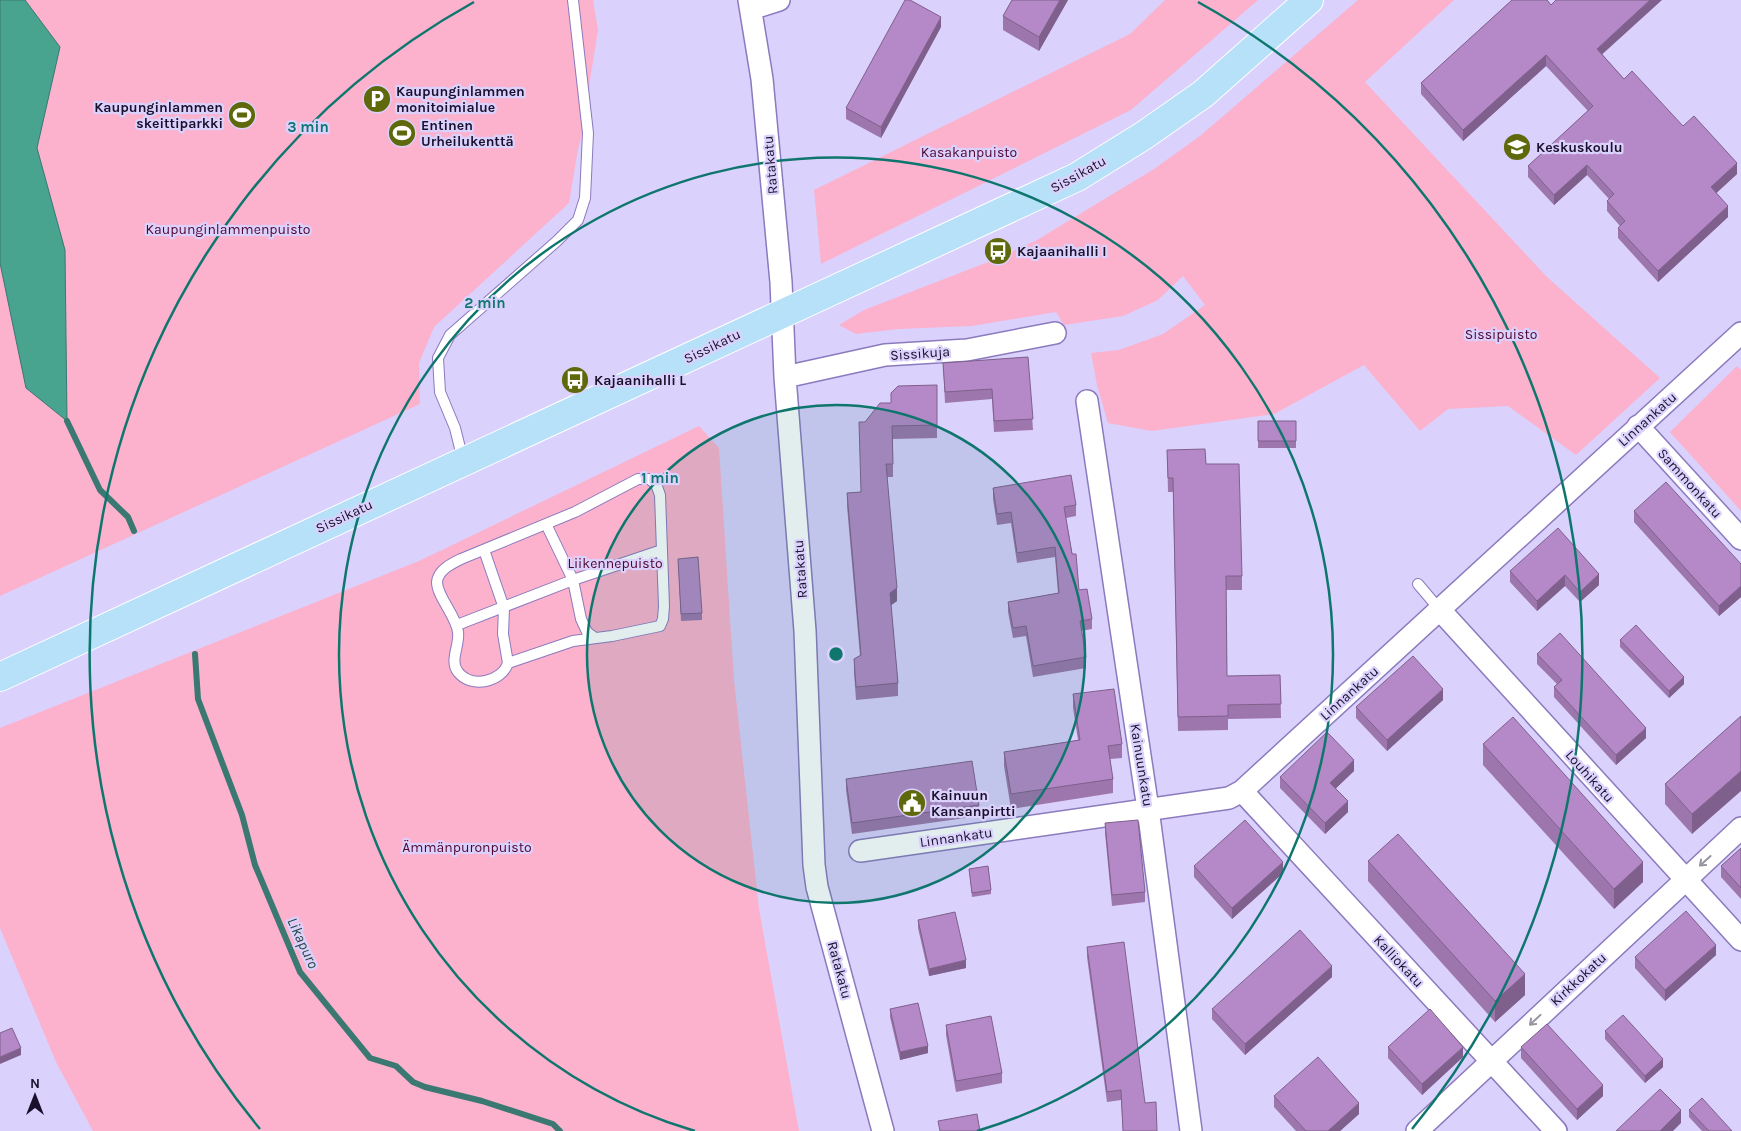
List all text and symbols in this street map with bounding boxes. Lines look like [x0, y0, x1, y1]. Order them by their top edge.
place label: Kaupunginlammen monitoimialue [396, 83, 525, 116]
parking icon: Kaupunginlammen monitoimialue [362, 84, 392, 114]
place label: Kaupunginlammen skeittiparkki [94, 99, 223, 132]
sports icon: Kaupunginlammen skeittiparkki [227, 100, 257, 130]
place label: Entinen Urheilukenttä [421, 117, 514, 150]
text: 3 min [287, 118, 329, 136]
sports icon: Entinen Urheilukenttä [387, 118, 417, 148]
school or university icon: Keskuskoulu [1502, 132, 1532, 162]
street label: Ratakatu [759, 135, 782, 195]
place label: Keskuskoulu [1536, 139, 1622, 156]
park label: Kasakanpuisto [921, 144, 1017, 161]
street label: Sissikatu [1048, 152, 1109, 197]
park label: Kaupunginlammenpuisto [146, 221, 310, 238]
bus stop icon: Kajaanihalli I [983, 236, 1013, 266]
place label: Kajaanihalli I [1017, 243, 1107, 260]
text: 2 min [464, 294, 506, 312]
street label: Sissikatu [681, 325, 743, 367]
park label: Sissipuisto [1465, 326, 1537, 343]
street label: Sissikuja [890, 343, 951, 364]
bus stop icon: Kajaanihalli L [560, 365, 590, 395]
place label: Kajaanihalli L [594, 372, 686, 389]
street label: Linnankatu [1614, 389, 1680, 450]
street label: Sammonkatu [1654, 445, 1725, 522]
text: 1 min [641, 469, 679, 487]
street label: Sissikatu [313, 496, 375, 537]
street label: Ratakatu [790, 539, 811, 599]
park label: Liikennepuisto [567, 555, 663, 572]
centre of rings [827, 645, 845, 663]
street label: Linnankatu [1316, 663, 1382, 724]
street label: Kainuunkatu [1127, 722, 1156, 808]
street label: Louhikatu [1562, 747, 1618, 806]
place label: Kainuun Kansanpirtti [931, 787, 1016, 820]
public building icon: Kainuun Kansanpirtti [897, 788, 927, 818]
street label: Linnankatu [919, 824, 993, 851]
park label: Ämmänpuronpuisto [402, 839, 532, 856]
one-way arrow [1698, 855, 1711, 867]
water label: Likapuro [283, 915, 323, 972]
street label: Kalliokatu [1370, 932, 1427, 991]
street label: Ratakatu [824, 940, 855, 1001]
street label: Kirkkokatu [1547, 949, 1610, 1010]
one-way arrow [1528, 1014, 1541, 1026]
north arrow [10, 1071, 60, 1121]
text: N [30, 1075, 40, 1092]

